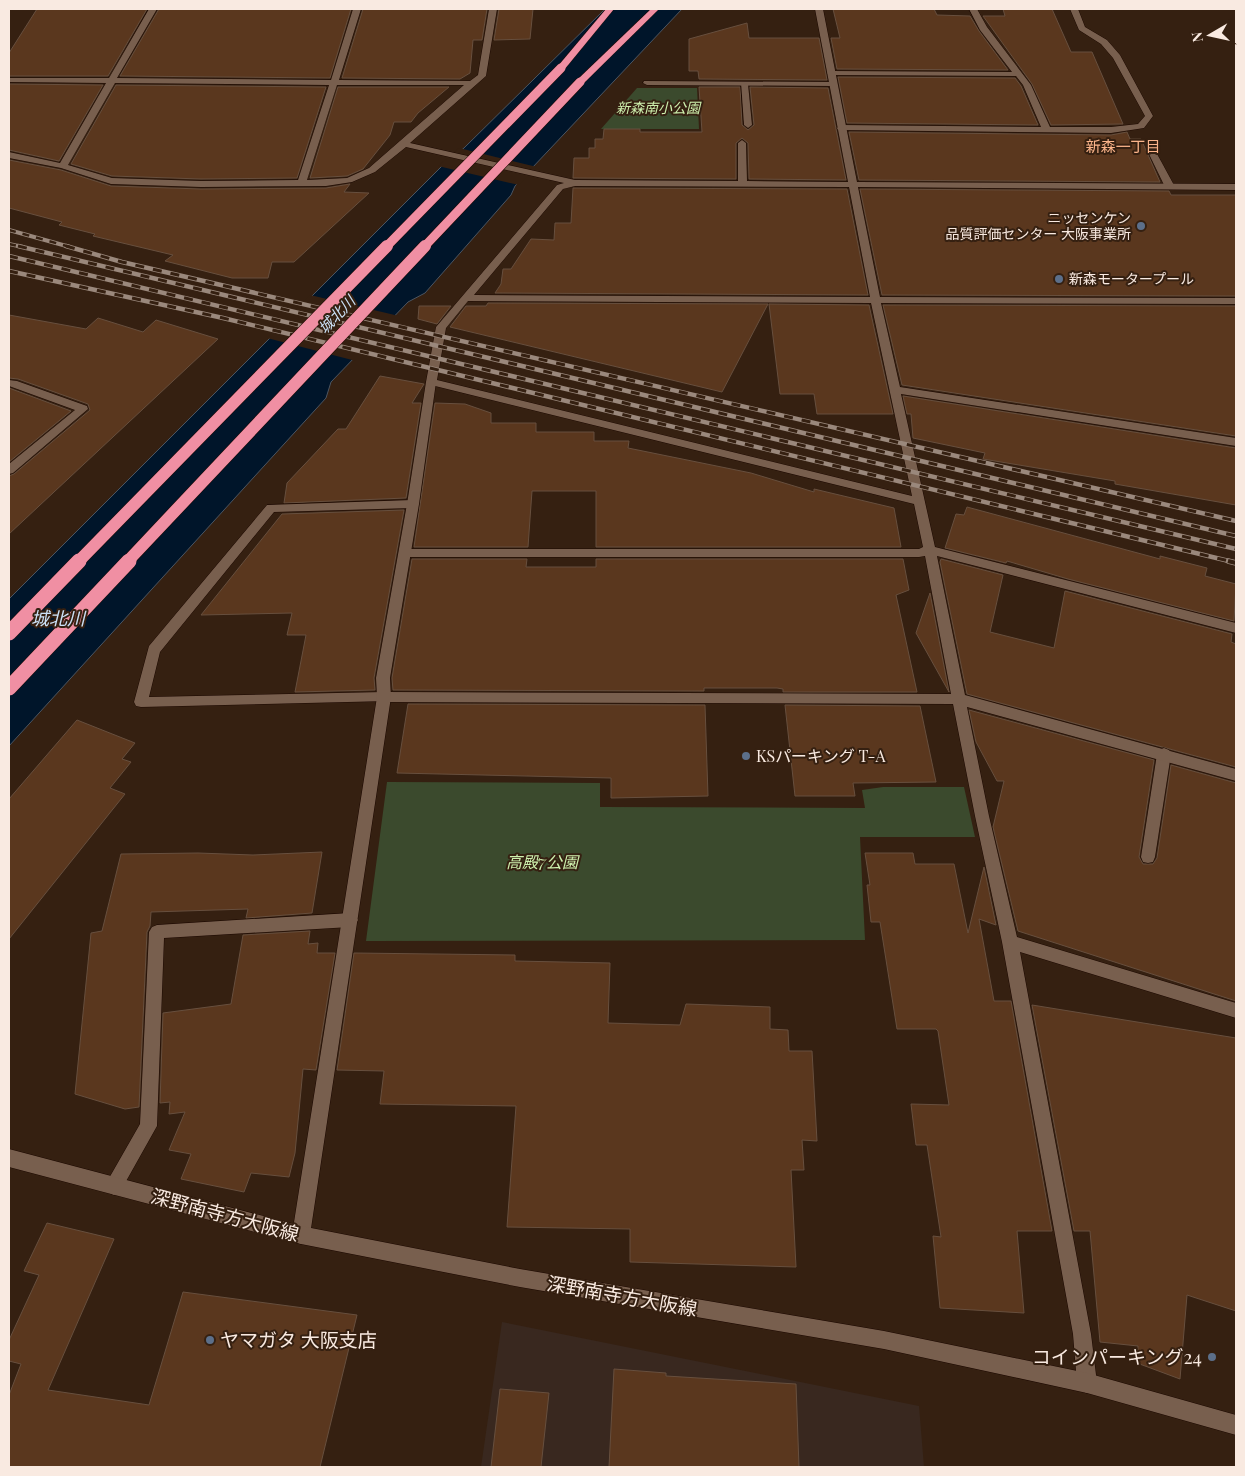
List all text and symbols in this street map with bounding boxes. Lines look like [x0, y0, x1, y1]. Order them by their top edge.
north arrow [1185, 10, 1235, 60]
text: N [1186, 31, 1207, 44]
park label: 新森南小公園 [616, 98, 702, 117]
district label: 新森一丁目 [1085, 136, 1161, 156]
place label: ニッセンケン 品質評価センター 大阪事業所 [946, 208, 1131, 243]
marker: ニッセンケン 品質評価センター 大阪事業所 [1135, 220, 1147, 232]
place label: 新森モータープール [1069, 269, 1194, 288]
marker: 新森モータープール [1053, 273, 1065, 285]
water label: 城北川 [313, 290, 360, 337]
water label: 城北川 [31, 606, 87, 630]
place label: KSパーキング T-A [756, 745, 887, 766]
marker: KSパーキング T-A [740, 750, 752, 762]
park label: 高殿7公園 [506, 851, 580, 872]
street label: 深野南寺方大阪線 [148, 1182, 302, 1246]
street label: 深野南寺方大阪線 [545, 1269, 699, 1321]
place label: ヤマガタ 大阪支店 [220, 1326, 377, 1352]
marker: ヤマガタ 大阪支店 [204, 1334, 216, 1346]
place label: コインパーキング24 [1032, 1343, 1202, 1369]
marker: コインパーキング24 [1206, 1351, 1218, 1363]

